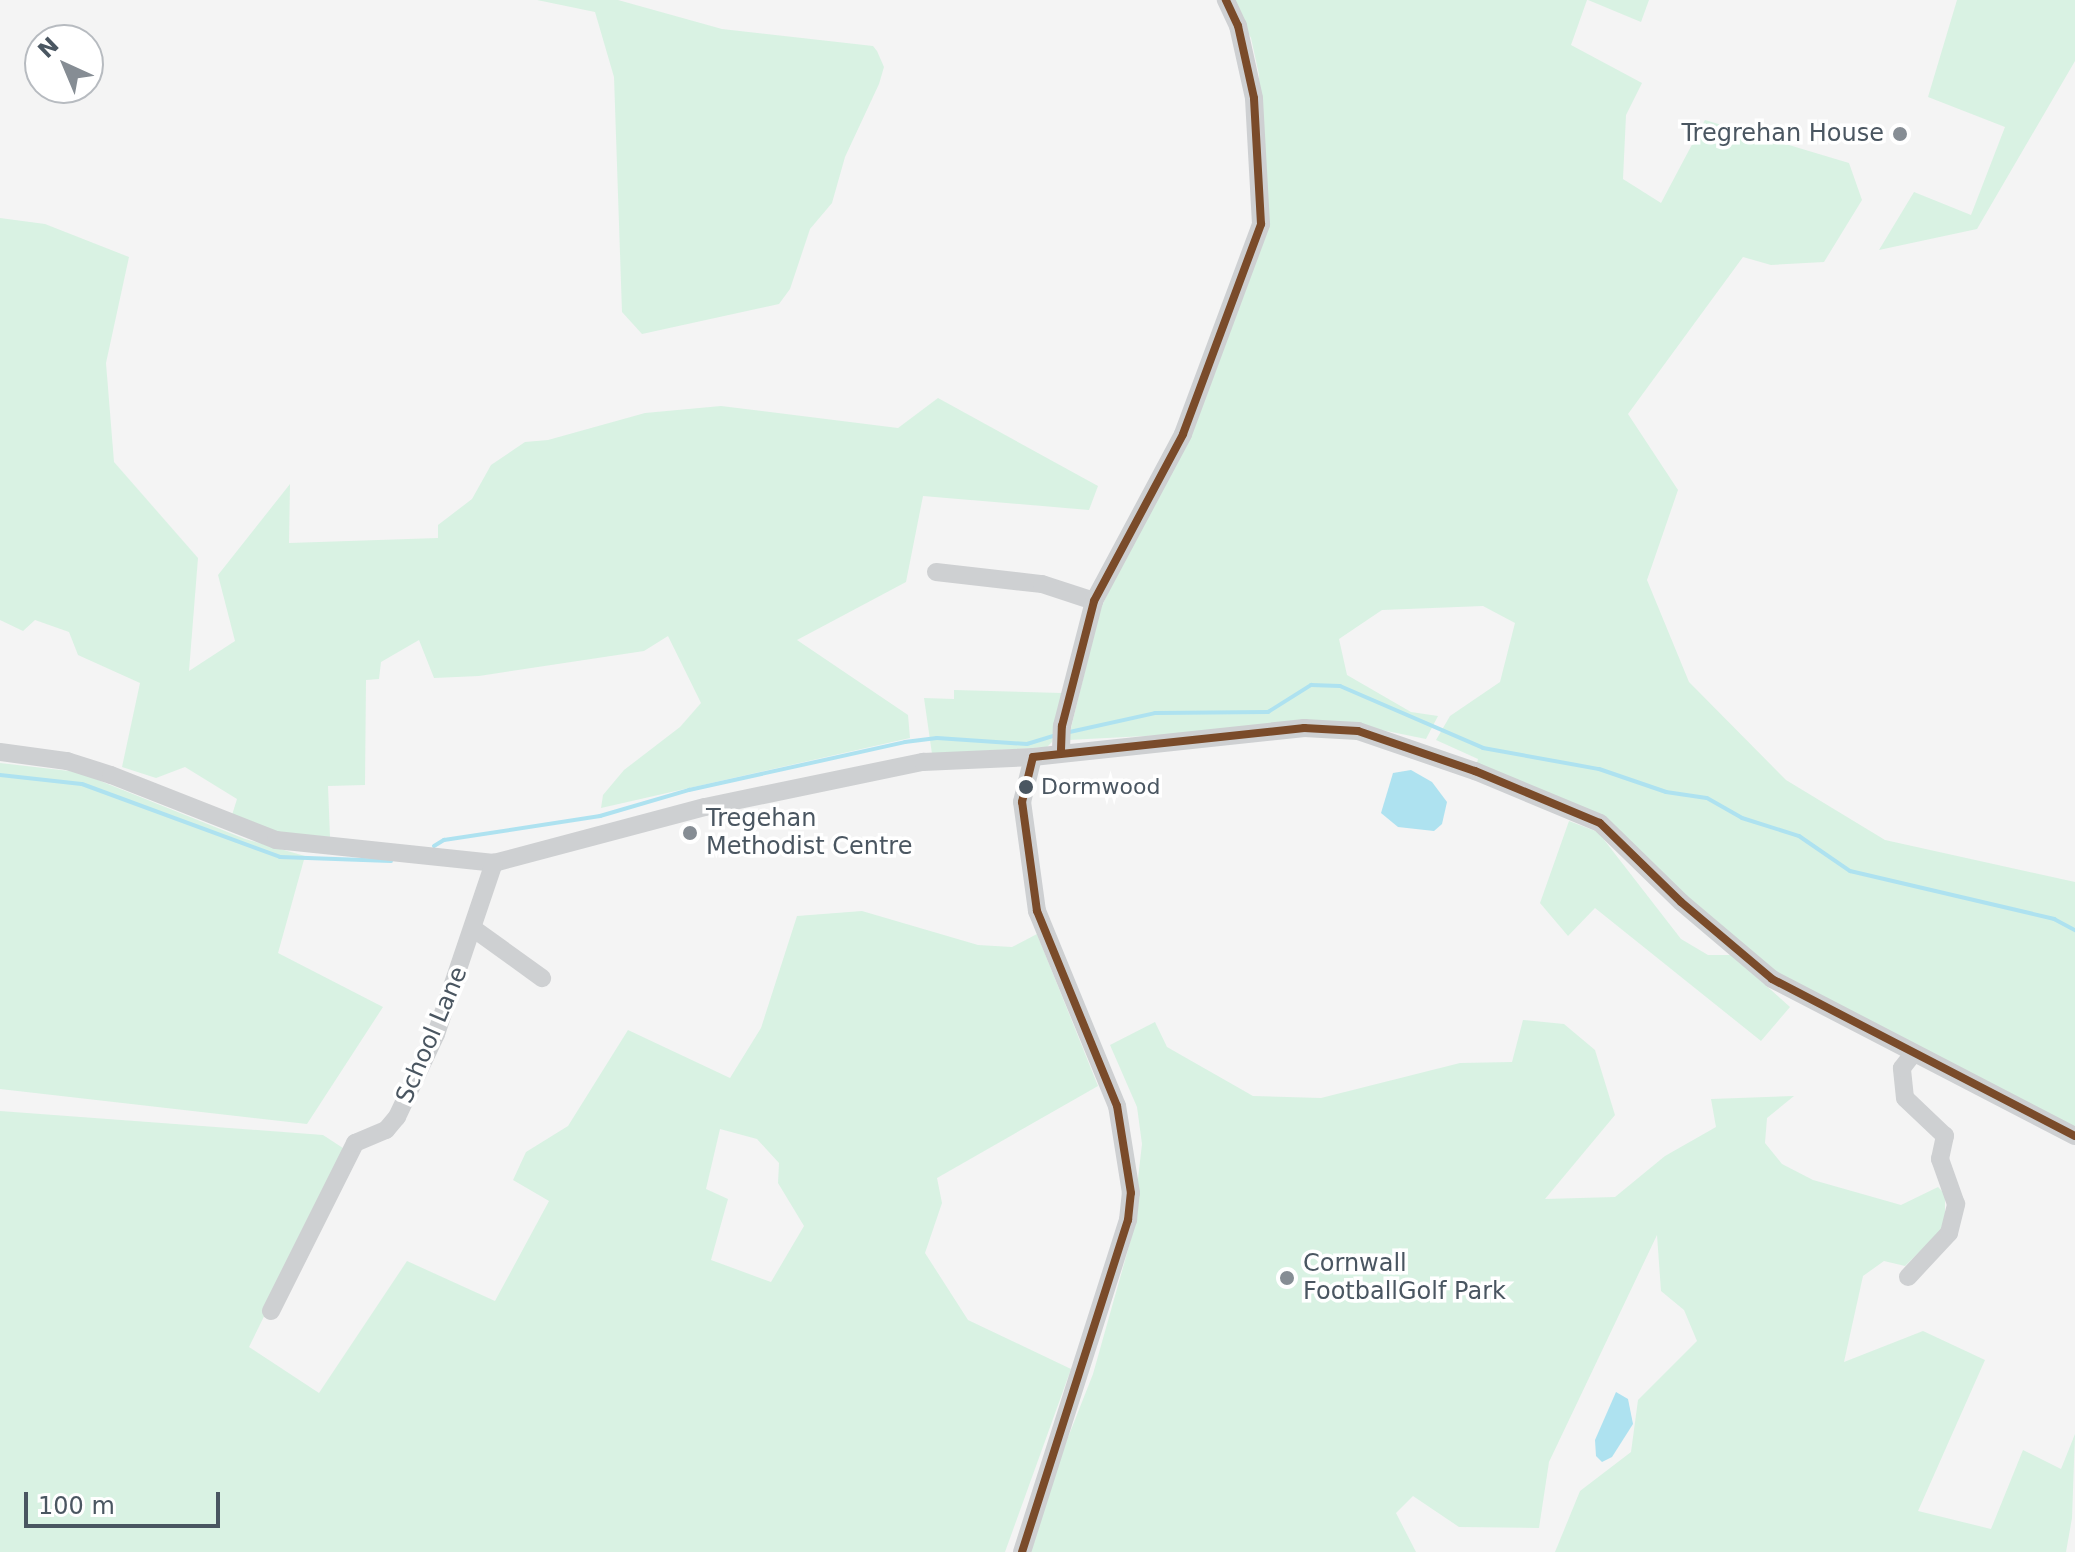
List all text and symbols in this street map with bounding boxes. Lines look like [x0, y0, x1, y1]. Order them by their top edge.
north arrow [24, 24, 104, 104]
text: N [33, 32, 64, 63]
place label: Tregrehan House [1681, 120, 1884, 148]
marker: Tregrehan House [1891, 125, 1909, 143]
place label: Dormwood [1041, 774, 1160, 800]
marker: Dormwood [1018, 779, 1034, 795]
place label: Tregehan Methodist Centre [706, 805, 912, 861]
marker: Tregehan Methodist Centre [681, 824, 699, 842]
street label: School Lane [390, 962, 474, 1108]
place label: Cornwall FootballGolf Park [1303, 1250, 1506, 1306]
marker: Cornwall FootballGolf Park [1278, 1269, 1296, 1287]
scale bar [28, 1476, 224, 1526]
text: 100 m [38, 1492, 115, 1520]

